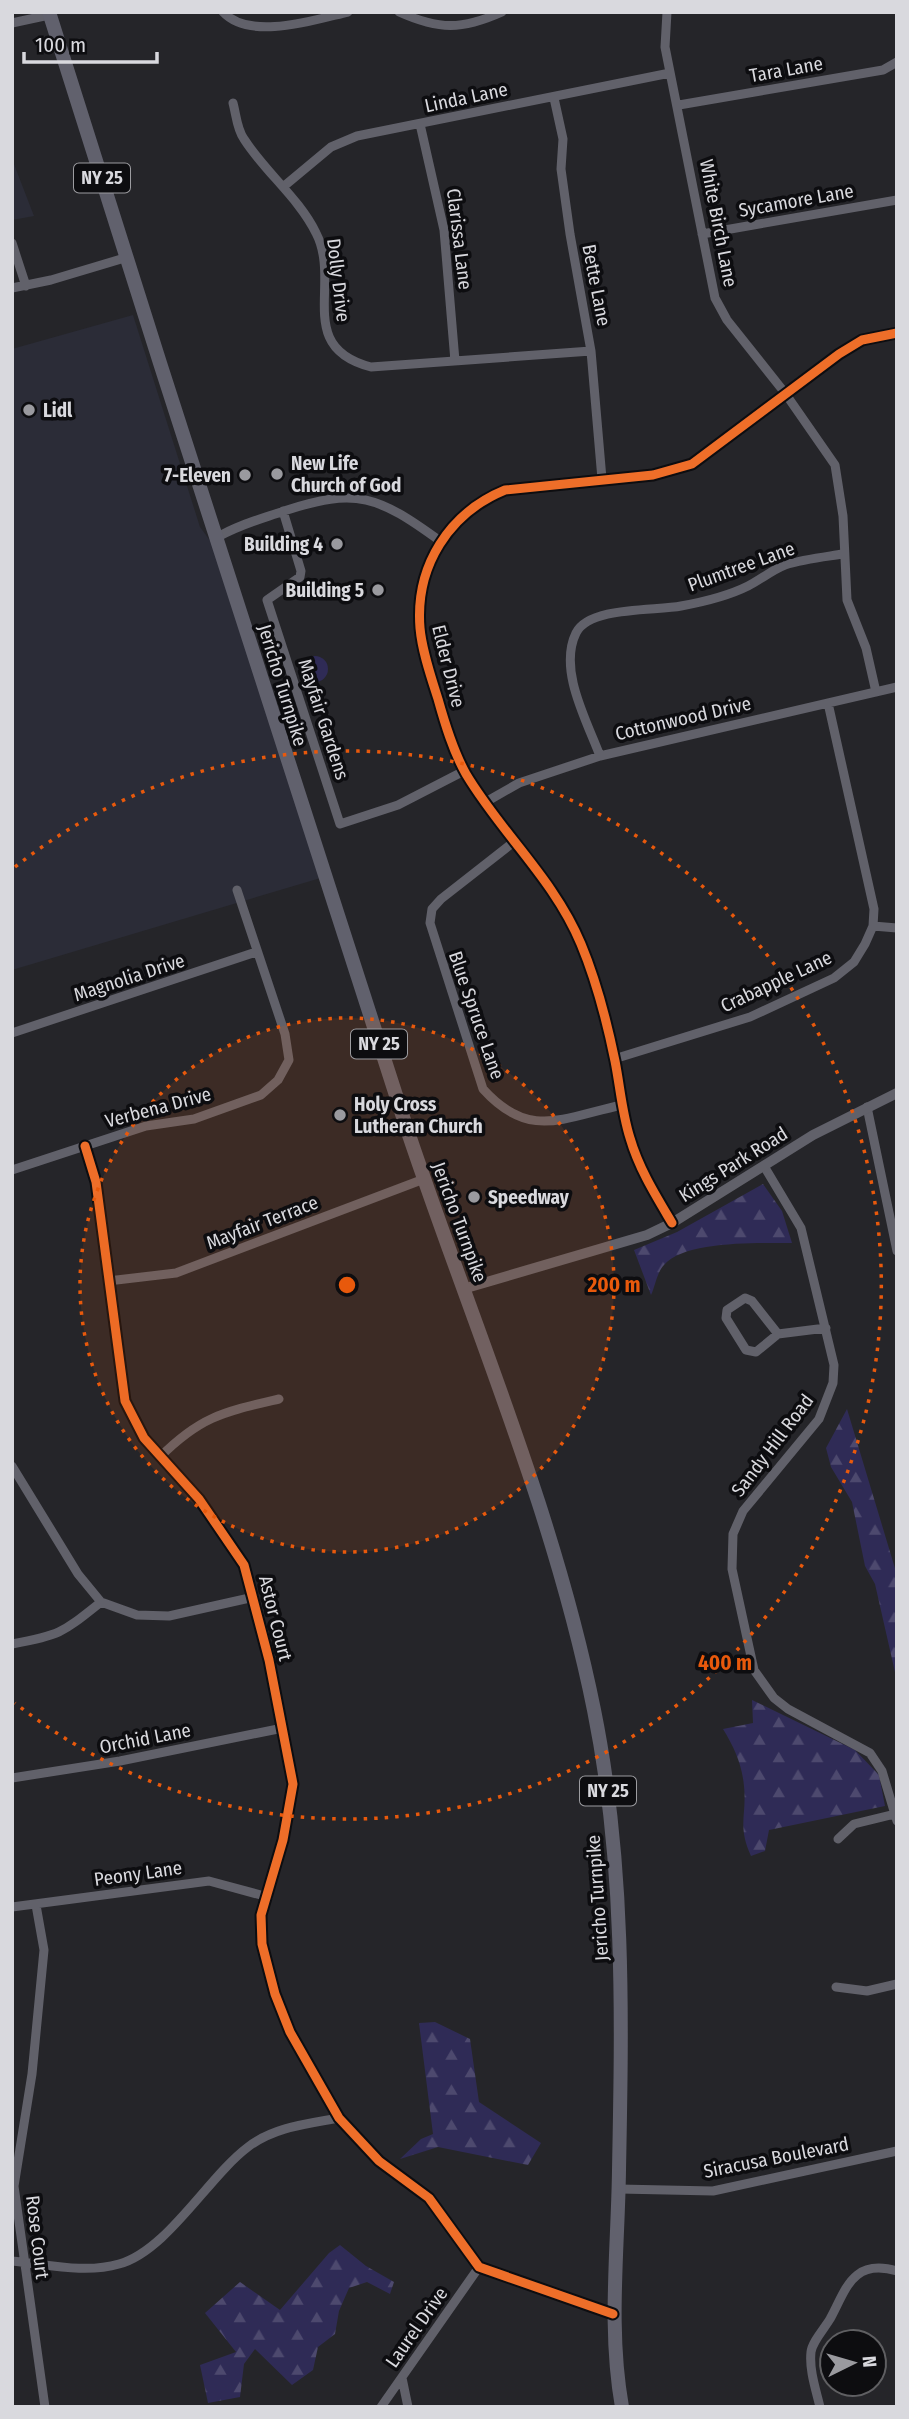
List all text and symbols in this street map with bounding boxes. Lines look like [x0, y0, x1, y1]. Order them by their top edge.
scale bar [24, 21, 158, 65]
text: 100 m [35, 32, 86, 58]
street label: Tara Lane [748, 52, 825, 87]
street label: Linda Lane [423, 77, 510, 117]
street label: White Birch Lane [695, 157, 742, 289]
road number: NY 25 [74, 163, 130, 192]
street label: Sycamore Lane [737, 179, 855, 222]
street label: Clarissa Lane [442, 187, 477, 291]
street label: Dolly Drive [322, 237, 355, 323]
street label: Bette Lane [577, 242, 616, 328]
place label: Lidl [43, 399, 73, 422]
marker: Lidl [21, 402, 37, 418]
place label: New Life Church of God [291, 452, 401, 497]
place label: 7-Eleven [164, 464, 231, 487]
marker: New Life Church of God [269, 466, 285, 482]
marker: 7-Eleven [237, 467, 253, 483]
place label: Building 4 [244, 533, 323, 556]
marker: Building 4 [329, 536, 345, 552]
street label: Plumtree Lane [685, 537, 798, 596]
place label: Building 5 [286, 579, 364, 602]
marker: Building 5 [370, 582, 386, 598]
street label: Jericho Turnpike [253, 621, 312, 749]
street label: Elder Drive [427, 622, 470, 710]
street label: Mayfair Gardens [293, 656, 354, 782]
street label: Cottonwood Drive [613, 692, 753, 745]
street label: Crabapple Lane [717, 946, 835, 1017]
street label: Blue Spruce Lane [444, 948, 509, 1082]
street label: Magnolia Drive [71, 949, 188, 1006]
road number: NY 25 [351, 1030, 407, 1058]
street label: Verbena Drive [103, 1082, 214, 1133]
place label: Holy Cross Lutheran Church [354, 1093, 483, 1138]
marker: Holy Cross Lutheran Church [332, 1107, 348, 1123]
street label: Kings Park Road [675, 1122, 792, 1207]
street label: Jericho Turnpike [427, 1159, 492, 1285]
place label: Speedway [488, 1186, 570, 1209]
marker: Speedway [466, 1189, 482, 1205]
street label: Mayfair Terrace [203, 1191, 321, 1254]
text: 200 m [586, 1272, 641, 1298]
centre of rings [335, 1273, 359, 1297]
street label: Sandy Hill Road [726, 1390, 818, 1501]
street label: Astor Court [254, 1573, 297, 1664]
text: 400 m [698, 1650, 752, 1676]
street label: Orchid Lane [97, 1718, 193, 1759]
road number: NY 25 [580, 1776, 636, 1806]
street label: Jericho Turnpike [582, 1834, 613, 1962]
street label: Peony Lane [93, 1856, 184, 1891]
street label: Siracusa Boulevard [701, 2132, 851, 2183]
street label: Rose Court [21, 2194, 54, 2281]
street label: Laurel Drive [380, 2283, 452, 2372]
north arrow [818, 2328, 888, 2398]
text: N [857, 2355, 881, 2368]

